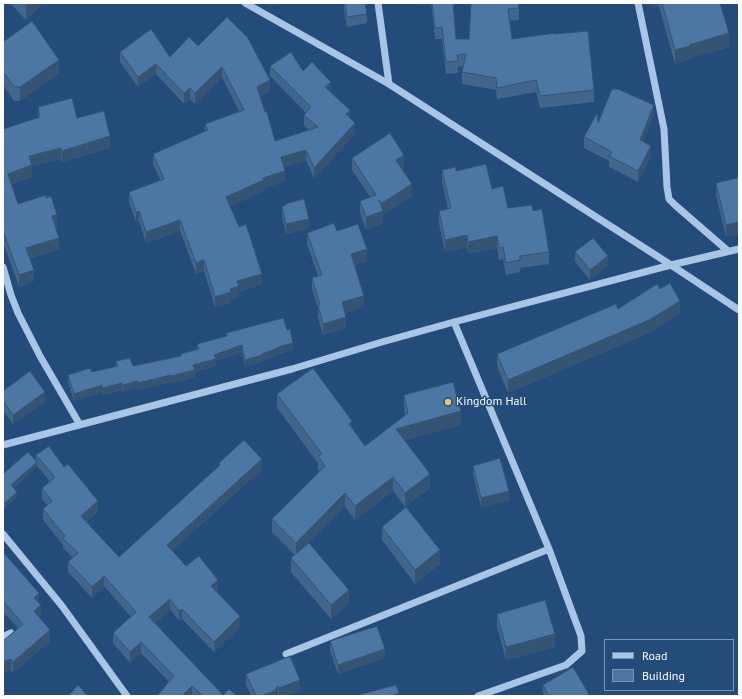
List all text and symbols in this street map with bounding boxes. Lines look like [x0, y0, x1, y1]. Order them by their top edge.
place label: Kingdom Hall [456, 395, 526, 409]
marker: Kingdom Hall [443, 397, 453, 407]
legend [604, 639, 734, 691]
text: Road [642, 648, 667, 663]
text: Building [642, 668, 685, 683]

